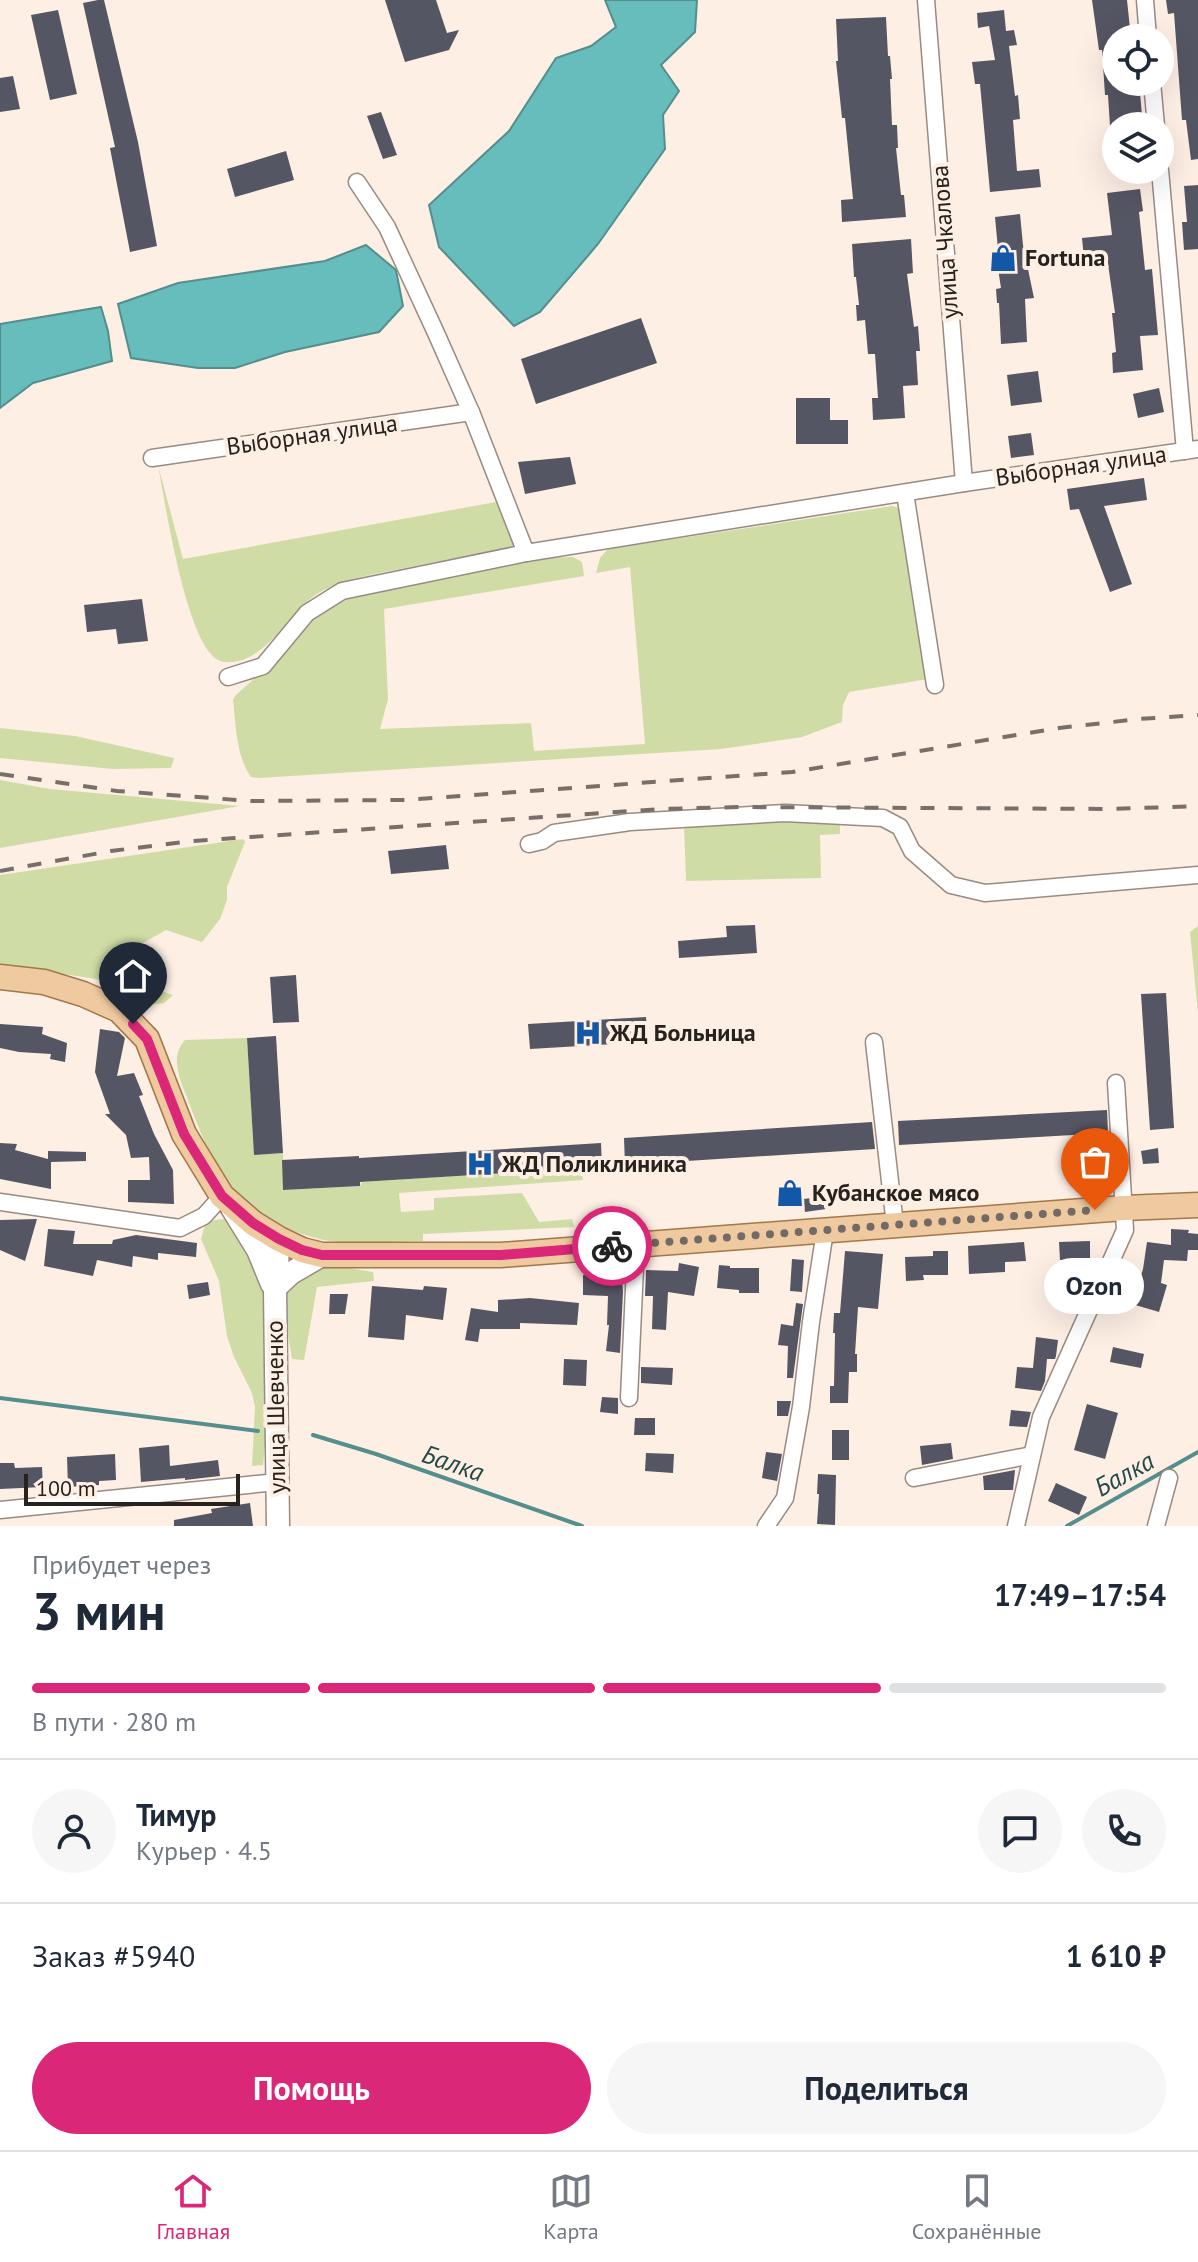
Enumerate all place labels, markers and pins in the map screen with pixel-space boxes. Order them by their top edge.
place label: Fortuna [1025,242,1106,273]
shop icon: Fortuna [988,243,1018,273]
pin [99,942,167,1024]
place label: ЖД Больница [609,1017,756,1048]
hospital icon: ЖД Больница [573,1018,603,1048]
pin [1061,1128,1129,1210]
place label: ЖД Поликлиника [501,1148,687,1179]
hospital icon: ЖД Поликлиника [465,1149,495,1179]
place label: Кубанское мясо [812,1177,980,1208]
shop icon: Кубанское мясо [775,1178,805,1208]
callout: Ozon [1045,1258,1145,1314]

